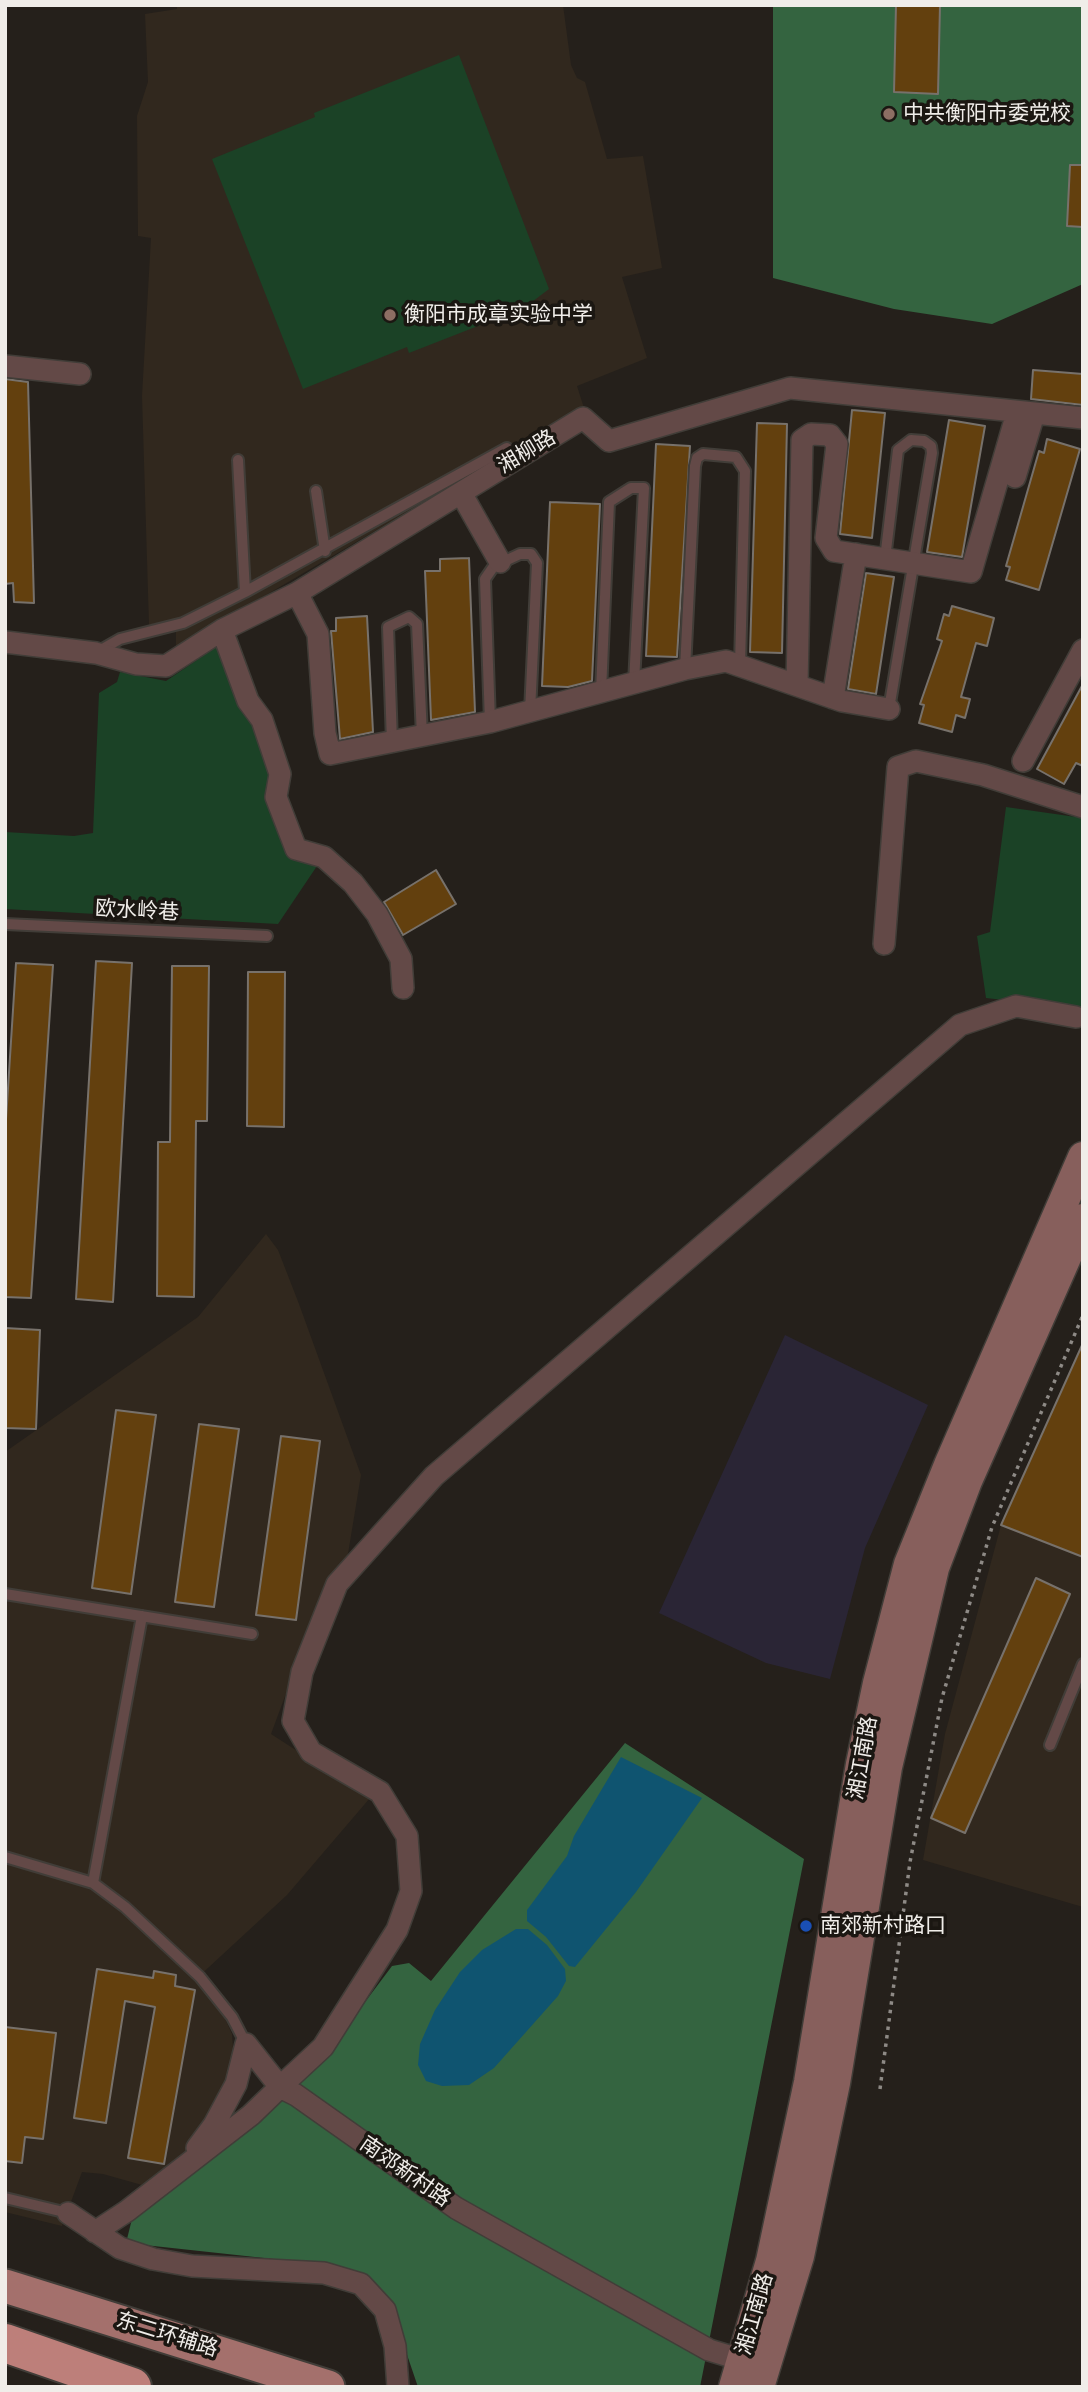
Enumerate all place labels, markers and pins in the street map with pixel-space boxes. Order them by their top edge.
place label: 中共衡阳市委党校 [903,101,1071,127]
marker: 中共衡阳市委党校 [881,106,897,122]
place label: 衡阳市成章实验中学 [404,302,593,328]
marker: 衡阳市成章实验中学 [382,307,398,323]
place label: 南郊新村路口 [820,1913,946,1939]
marker: 南郊新村路口 [798,1918,814,1934]

